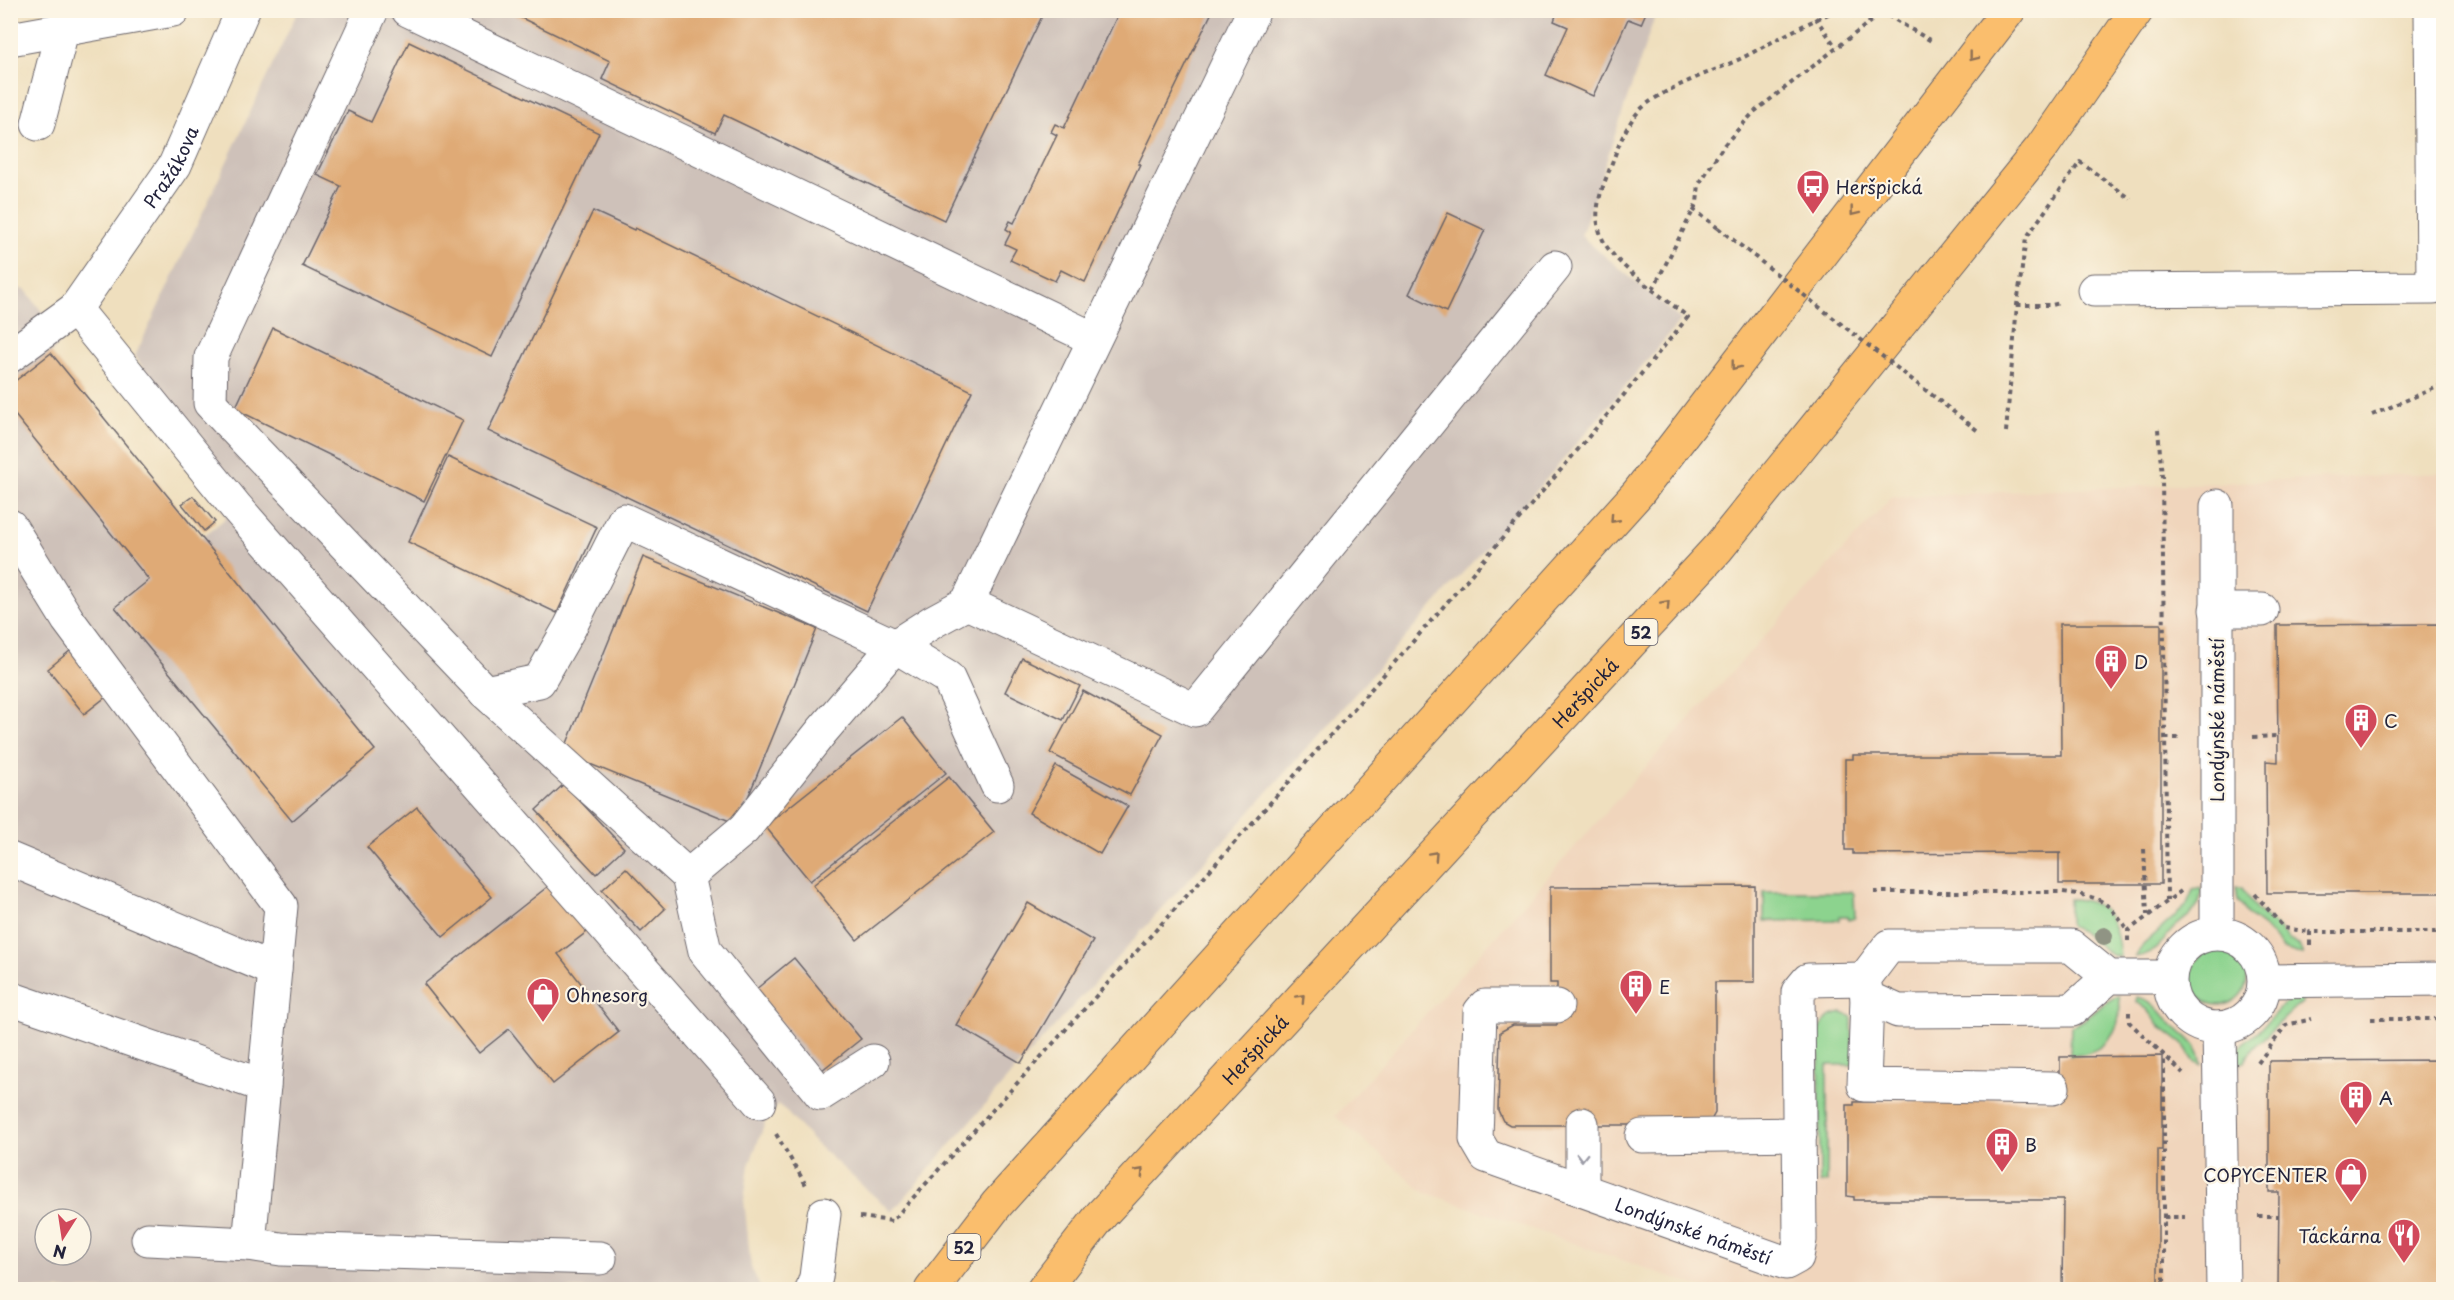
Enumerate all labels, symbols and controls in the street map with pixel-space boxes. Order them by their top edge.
one-way arrow [1969,50,1980,61]
street label: Pražákova [136,121,204,213]
bus stop icon: Heršpická [1795,168,1831,215]
place label: Heršpická [1836,173,1922,200]
one-way arrow [1851,205,1862,216]
one-way arrow [1732,359,1743,370]
one-way arrow [1610,512,1621,523]
one-way arrow [1659,601,1670,611]
road number: 52 [1624,619,1658,645]
street label: Londýnské náměstí [2203,638,2230,802]
building icon: D [2093,643,2129,690]
place label: D [2134,648,2148,675]
street label: Heršpická [1545,651,1624,733]
building icon: C [2343,702,2379,749]
place label: C [2384,707,2398,734]
one-way arrow [1427,852,1438,862]
building icon: E [1618,968,1654,1015]
place label: E [1659,973,1670,1000]
shop icon: Ohnesorg [525,976,561,1023]
place label: Ohnesorg [566,981,648,1008]
one-way arrow [1294,995,1305,1006]
street label: Heršpická [1215,1008,1294,1090]
building icon: A [2338,1079,2374,1126]
place label: A [2379,1084,2393,1111]
building icon: B [1984,1126,2020,1173]
place label: B [2025,1131,2037,1158]
one-way arrow [1576,1153,1588,1162]
shop icon: COPYCENTER [2333,1156,2369,1203]
place label: COPYCENTER [2203,1161,2328,1188]
one-way arrow [1133,1169,1144,1180]
street label: Londýnské náměstí [1612,1190,1776,1270]
north arrow [33,1207,93,1267]
restaurant icon: Táckárna [2386,1217,2422,1264]
place label: Táckárna [2298,1222,2382,1249]
road number: 52 [948,1234,980,1260]
text: N [51,1240,68,1266]

